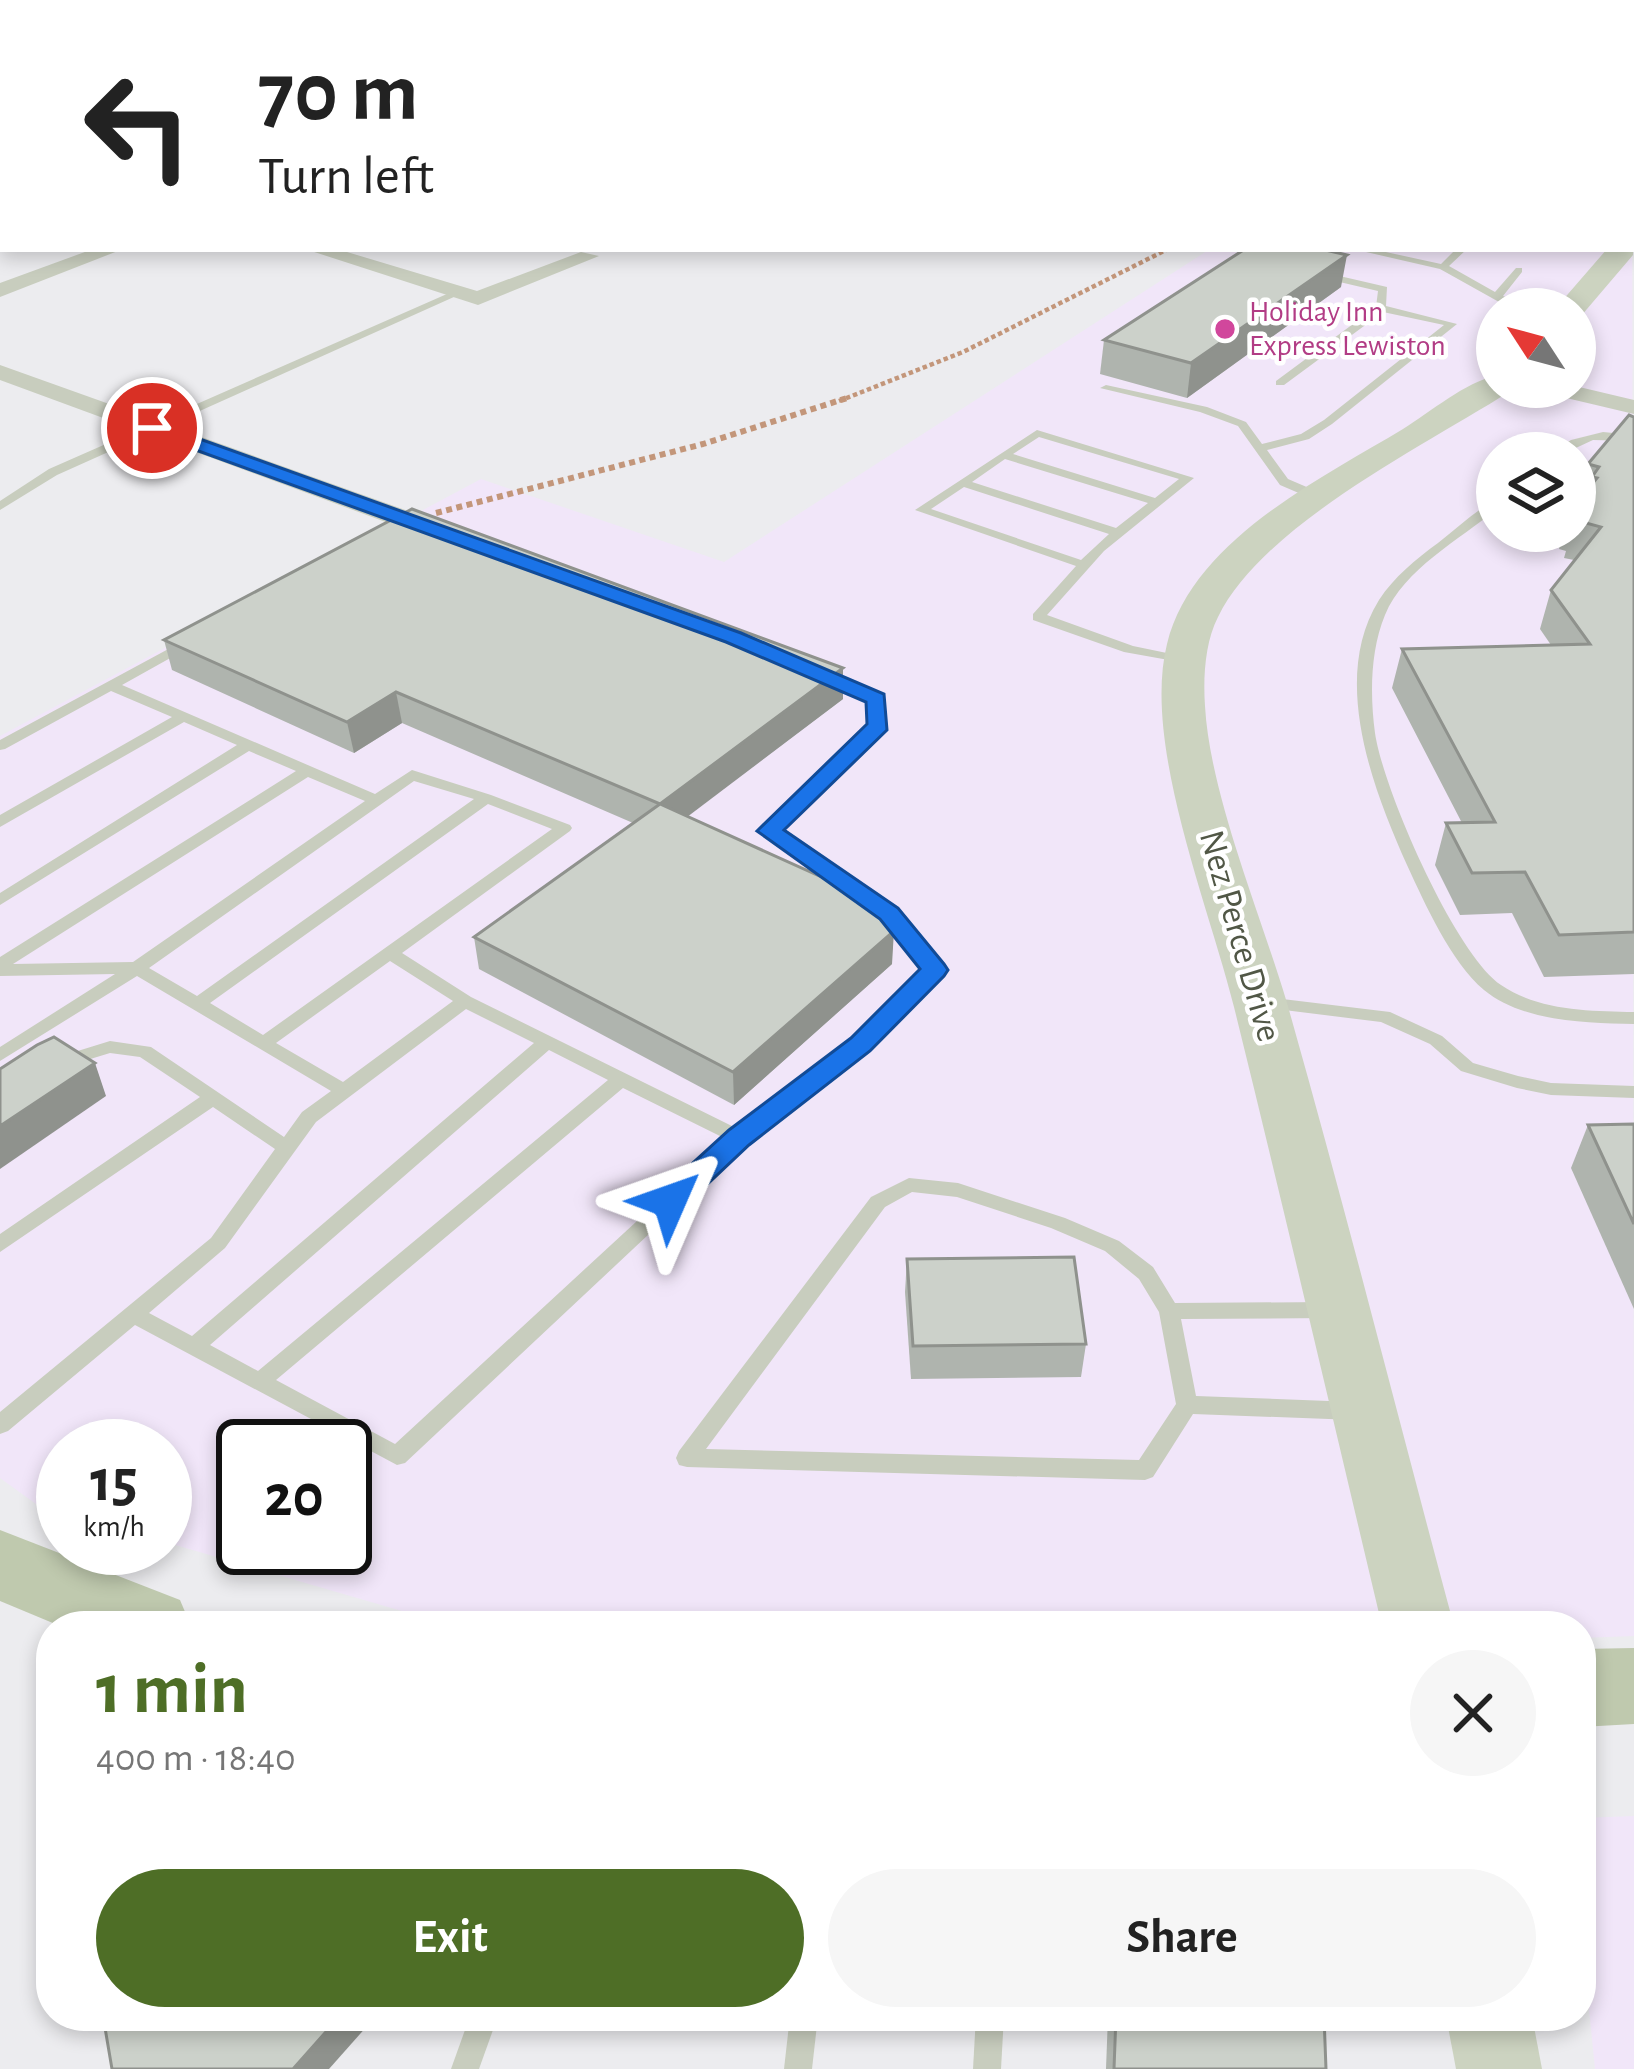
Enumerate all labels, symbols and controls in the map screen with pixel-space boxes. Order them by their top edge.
icon: left [60,48,216,204]
text: 70 m [258,52,419,136]
text: Turn left [258,150,434,204]
north arrow [1476,288,1596,408]
map controls [1476,288,1596,552]
place label: Holiday Inn Express Lewiston [1249,297,1446,361]
marker: Holiday Inn Express Lewiston [1212,316,1238,342]
pin [101,377,203,479]
icon: arrive [119,395,185,461]
button: layers [1476,432,1596,552]
street label: Nez Perce Drive [1193,826,1287,1046]
position arrow [607,1138,733,1264]
speed limit sign: 20 [216,1419,372,1575]
text: 15 [90,1452,138,1512]
text: km/h [83,1512,145,1542]
button: close [1410,1650,1536,1776]
text: 1 min [96,1654,248,1726]
text: 400 m · 18:40 [96,1739,296,1778]
button: Exit [96,1869,804,2007]
button: Share [828,1869,1536,2007]

